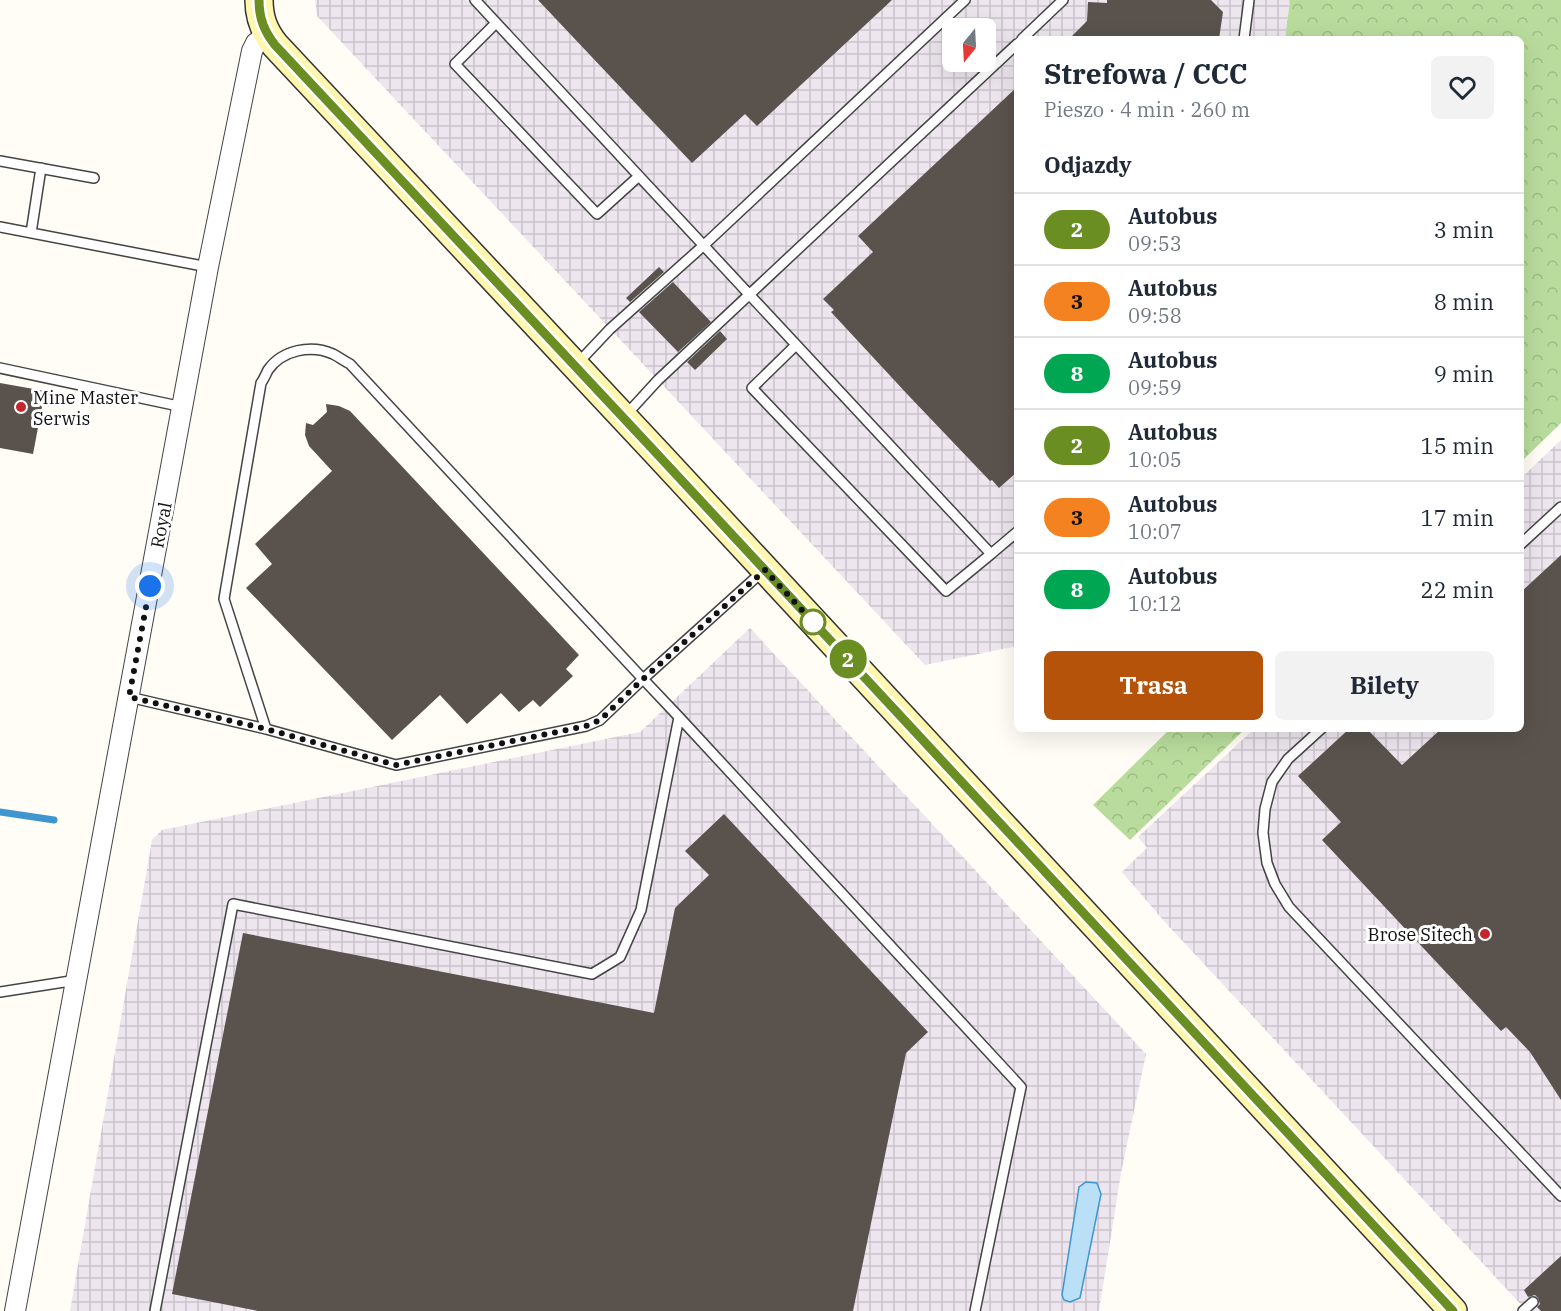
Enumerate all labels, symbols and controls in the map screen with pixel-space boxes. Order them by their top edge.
north arrow [942,18,996,72]
map controls [942,18,996,72]
text: Strefowa / CCC [1044,55,1247,92]
button: heart [1431,56,1494,119]
text: Pieszo · 4 min · 260 m [1044,96,1250,123]
text: Odjazdy [1044,150,1132,179]
text: Autobus [1128,201,1217,230]
text: 2 [1071,215,1083,243]
text: 3 min [1434,215,1494,244]
text: 09:53 [1128,230,1182,257]
text: Autobus [1128,273,1217,302]
text: 3 [1071,287,1083,315]
text: 8 min [1434,287,1494,316]
text: 09:58 [1128,302,1182,329]
text: Autobus [1128,345,1217,374]
text: 8 [1071,359,1083,387]
text: 9 min [1434,359,1494,388]
text: 09:59 [1128,374,1182,401]
place label: Mine Master Serwis [33,386,138,430]
marker: Mine Master Serwis [14,400,28,414]
text: Autobus [1128,417,1217,446]
text: 2 [1071,431,1083,459]
text: 15 min [1421,431,1494,460]
text: 10:05 [1128,446,1182,473]
text: Autobus [1128,489,1217,518]
street label: Royal [145,500,177,550]
text: 3 [1071,503,1083,531]
text: 17 min [1421,503,1494,532]
text: 10:07 [1128,518,1182,545]
text: Autobus [1128,561,1217,590]
your location [135,571,165,601]
text: 8 [1071,575,1083,603]
text: 22 min [1421,575,1494,604]
text: 10:12 [1128,590,1182,617]
unlabelled marker [800,609,826,635]
line badge: 2 [828,640,868,678]
text: 2 [842,645,854,673]
button: Trasa [1044,651,1263,720]
button: Bilety [1275,651,1494,720]
place label: Brose Sitech [1367,923,1473,946]
marker: Brose Sitech [1478,927,1492,941]

